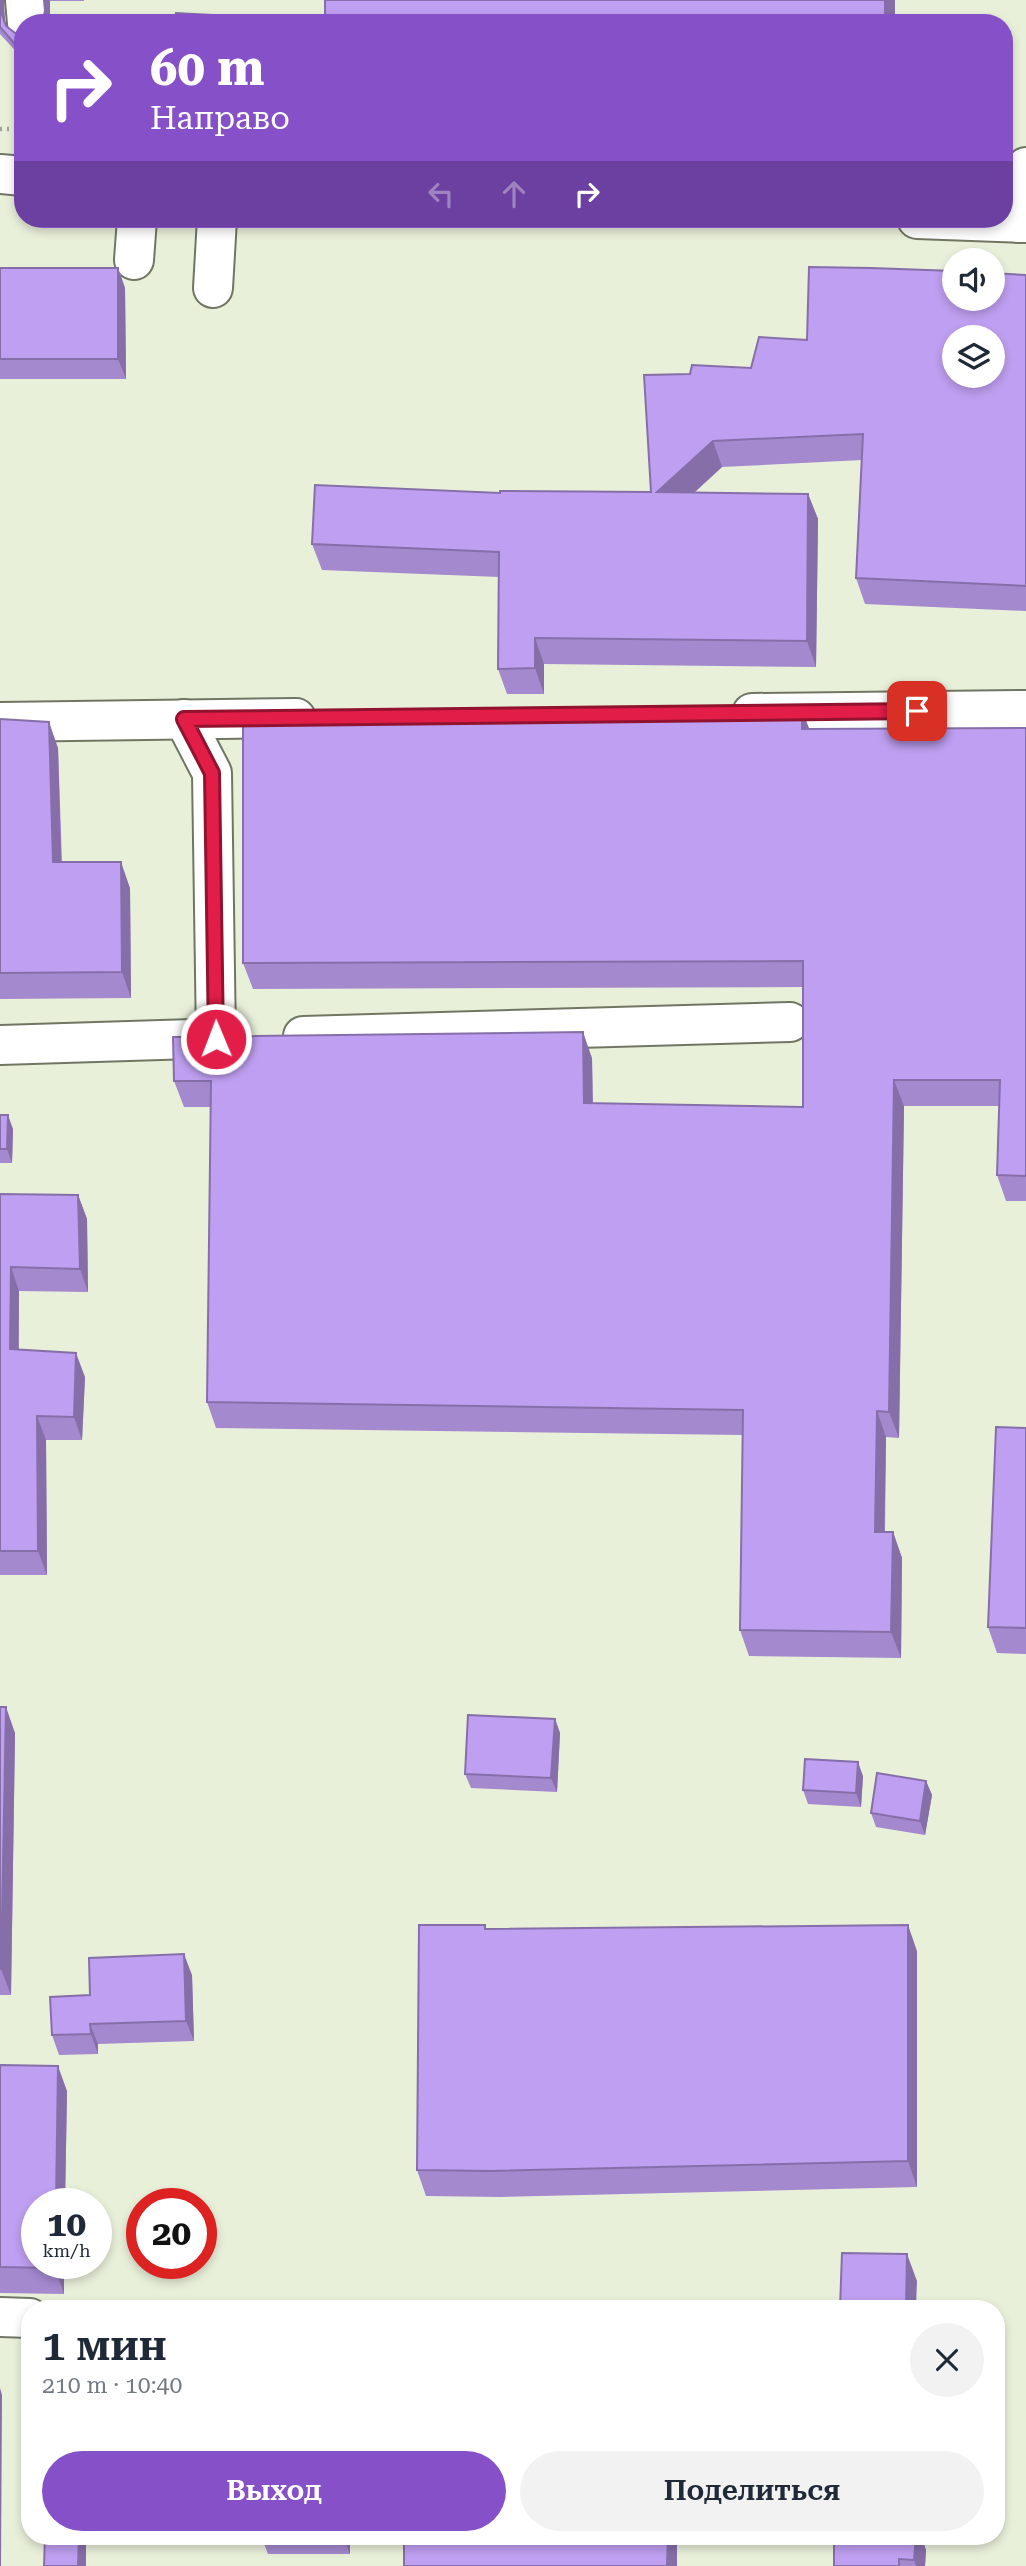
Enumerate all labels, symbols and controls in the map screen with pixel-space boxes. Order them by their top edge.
text: 60 m [150,40,265,97]
icon: right [35,42,126,133]
text: Направо [150,99,290,137]
icon: left [422,175,460,213]
icon: ahead [495,175,533,213]
icon: right [568,175,606,213]
map controls [942,248,1005,388]
button: sound [942,248,1005,311]
button: layers [942,325,1005,388]
pin [887,681,947,741]
icon: arrive [898,692,936,730]
position arrow [179,1002,253,1076]
speed limit sign: 20 [126,2188,217,2279]
text: 10 [47,2204,86,2245]
text: km/h [42,2240,91,2261]
text: 1 мин [42,2321,167,2370]
button: close [910,2323,984,2397]
text: 210 m · 10:40 [42,2372,182,2399]
button: Выход [42,2451,506,2531]
button: Поделиться [520,2451,984,2531]

